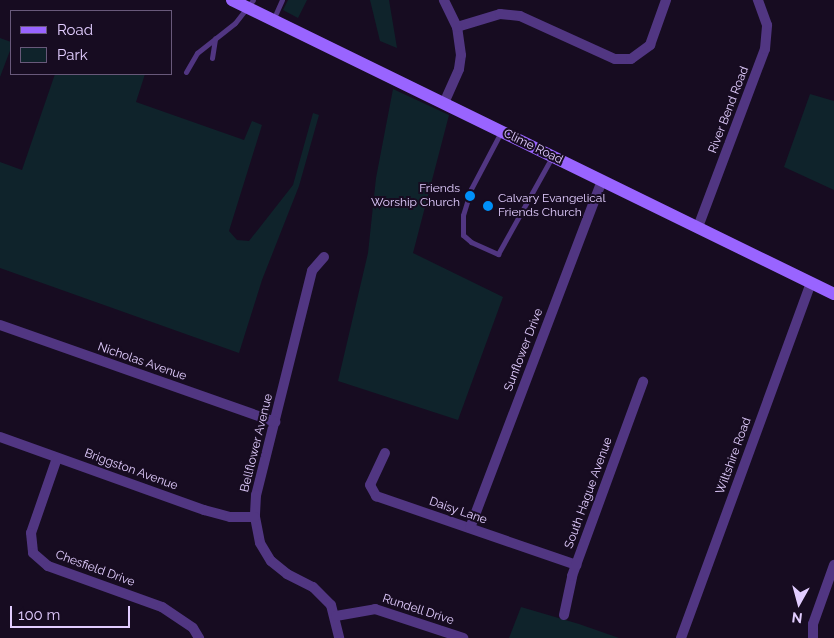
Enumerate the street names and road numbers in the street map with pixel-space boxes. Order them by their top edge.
street label: River Bend Road [706,64,752,156]
street label: Clime Road [501,126,565,168]
street label: Sunflower Drive [502,306,546,394]
street label: Nicholas Avenue [96,340,188,384]
street label: Bellflower Avenue [238,392,276,494]
street label: Wiltshire Road [713,416,755,496]
street label: South Hague Avenue [562,435,616,551]
street label: Briggston Avenue [82,446,180,494]
street label: Daisy Lane [427,494,489,528]
street label: Chesfield Drive [53,548,137,590]
street label: Rundell Drive [380,592,456,628]

